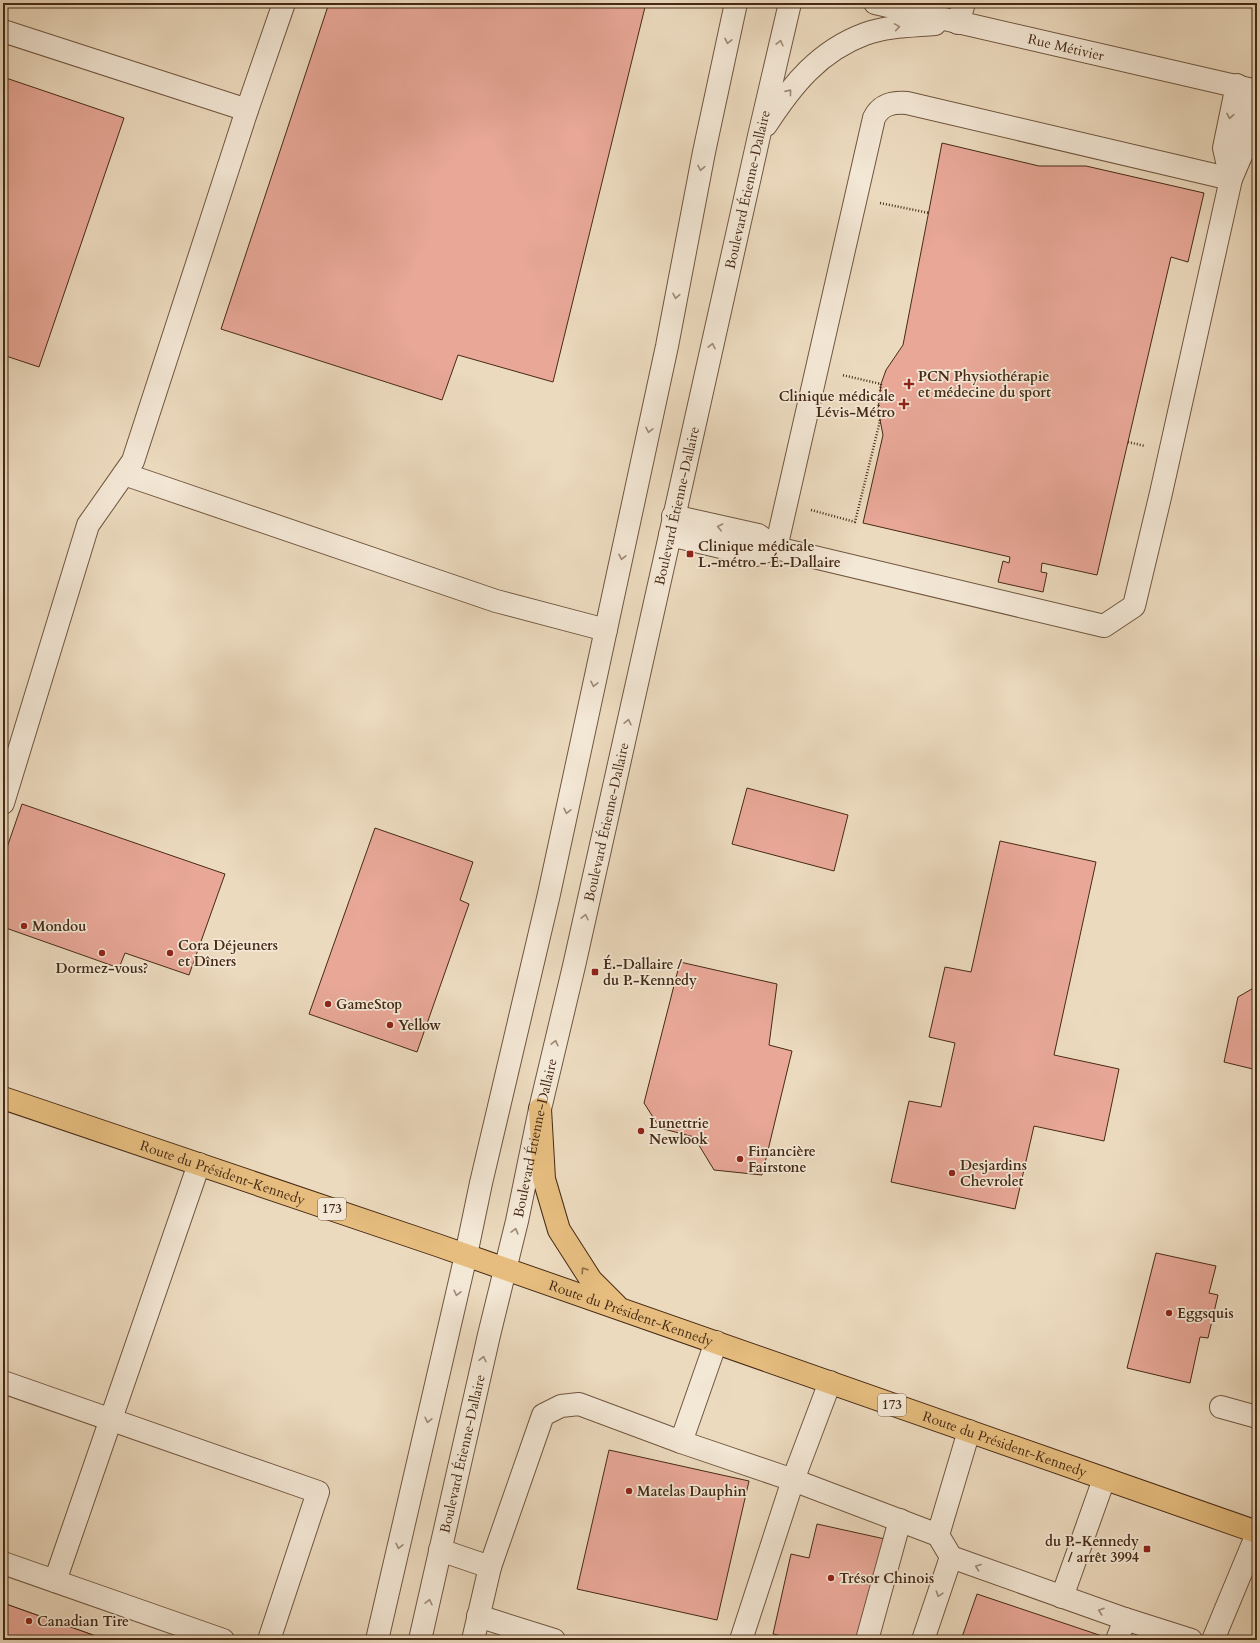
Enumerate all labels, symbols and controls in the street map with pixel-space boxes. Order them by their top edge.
one-way arrow [894,23,900,32]
street label: Rue Métivier [1026,29,1107,65]
one-way arrow [724,38,732,44]
one-way arrow [776,40,784,46]
one-way arrow [784,89,791,97]
street label: Boulevard Étienne-Dallaire [720,108,774,271]
one-way arrow [1227,113,1235,119]
one-way arrow [697,165,705,171]
one-way arrow [673,293,681,299]
one-way arrow [708,343,716,349]
place label: PCN Physiothérapie et médecine du sport [918,367,1051,402]
marker: PCN Physiothérapie et médecine du sport [903,378,915,390]
place label: Clinique médicale Lévis-Métro [779,387,895,422]
marker: Clinique médicale Lévis-Métro [898,398,910,410]
street label: Boulevard Étienne-Dallaire [650,425,704,587]
one-way arrow [645,427,653,433]
one-way arrow [717,523,723,531]
place label: Clinique médicale L.-métro - É.-Dallaire [698,537,841,572]
marker: Clinique médicale L.-métro - É.-Dallaire [685,549,695,559]
one-way arrow [618,554,626,560]
one-way arrow [591,681,599,687]
one-way arrow [624,718,632,725]
street label: Boulevard Étienne-Dallaire [579,741,633,903]
one-way arrow [563,808,571,814]
one-way arrow [580,914,588,920]
place label: Mondou [32,917,86,936]
marker: Mondou [19,921,29,931]
place label: Cora Déjeuners et Dîners [178,936,278,971]
marker: Dormez-vous? [97,948,107,958]
marker: Cora Déjeuners et Dîners [165,948,175,958]
place label: É.-Dallaire / du P.-Kennedy [603,954,697,990]
place label: Dormez-vous? [56,959,148,978]
marker: É.-Dallaire / du P.-Kennedy [590,967,600,977]
place label: GameStop [336,995,402,1014]
marker: GameStop [323,999,333,1009]
place label: Yellow [398,1016,441,1035]
marker: Yellow [385,1020,395,1030]
one-way arrow [551,1040,559,1047]
street label: Boulevard Étienne-Dallaire [508,1057,561,1219]
place label: Lunettrie Newlook [649,1114,709,1149]
marker: Lunettrie Newlook [636,1126,646,1136]
street label: Route du Président-Kennedy [138,1136,308,1209]
place label: Financière Fairstone [748,1142,816,1177]
marker: Financière Fairstone [735,1154,745,1164]
place label: Desjardins Chevrolet [960,1156,1027,1191]
marker: Desjardins Chevrolet [947,1168,957,1178]
road number: 173 [318,1198,346,1220]
one-way arrow [510,1228,518,1234]
one-way arrow [582,1267,589,1274]
street label: Route du Président-Kennedy [546,1275,717,1351]
one-way arrow [454,1290,462,1296]
place label: Eggsquis [1177,1304,1234,1323]
marker: Eggsquis [1164,1308,1174,1318]
one-way arrow [479,1356,487,1362]
street label: Boulevard Étienne-Dallaire [435,1373,489,1535]
road number: 173 [878,1394,906,1416]
street label: Route du Président-Kennedy [920,1406,1090,1482]
one-way arrow [425,1416,433,1423]
place label: Matelas Dauphin [637,1482,747,1501]
marker: Matelas Dauphin [624,1486,634,1496]
place label: du P.-Kennedy / arrêt 3994 [1045,1532,1139,1567]
one-way arrow [395,1543,404,1550]
marker: du P.-Kennedy / arrêt 3994 [1142,1544,1152,1554]
one-way arrow [975,1563,982,1572]
place label: Trésor Chinois [839,1569,934,1588]
marker: Trésor Chinois [826,1573,836,1583]
one-way arrow [935,1590,943,1597]
one-way arrow [424,1599,432,1605]
one-way arrow [1097,1607,1104,1616]
place label: Canadian Tire [37,1612,129,1631]
marker: Canadian Tire [24,1616,34,1626]

